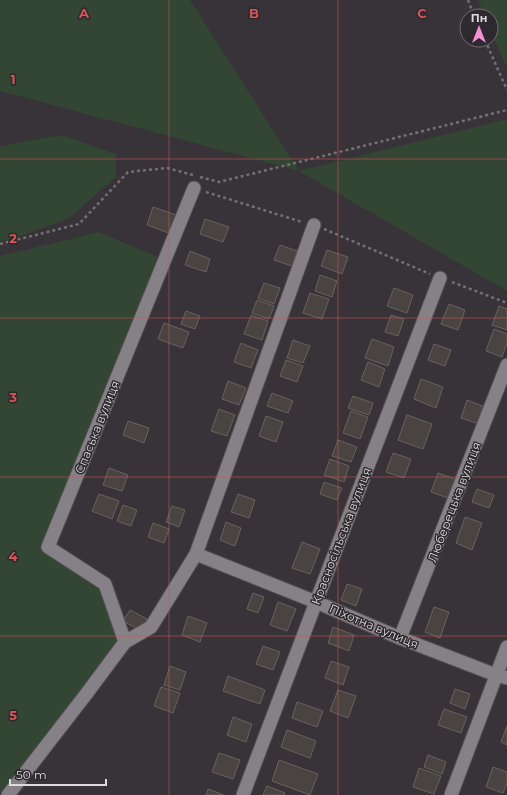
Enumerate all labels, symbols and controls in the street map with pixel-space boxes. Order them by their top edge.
text: A [78,5,90,21]
text: B [249,5,259,21]
text: C [417,5,427,21]
north arrow [459,8,499,48]
text: Пн [471,11,487,25]
text: 1 [10,71,16,87]
text: 2 [9,230,17,246]
street label: Спаська вулиця [71,378,123,476]
text: 3 [8,389,17,405]
street label: Люберецька вулиця [424,440,484,564]
street label: Красносільська вулиця [308,465,374,607]
text: 4 [9,548,18,564]
street label: Піхотна вулиця [327,600,421,652]
text: 5 [9,707,17,723]
scale bar [10,761,106,787]
text: 50 m [16,767,47,782]

